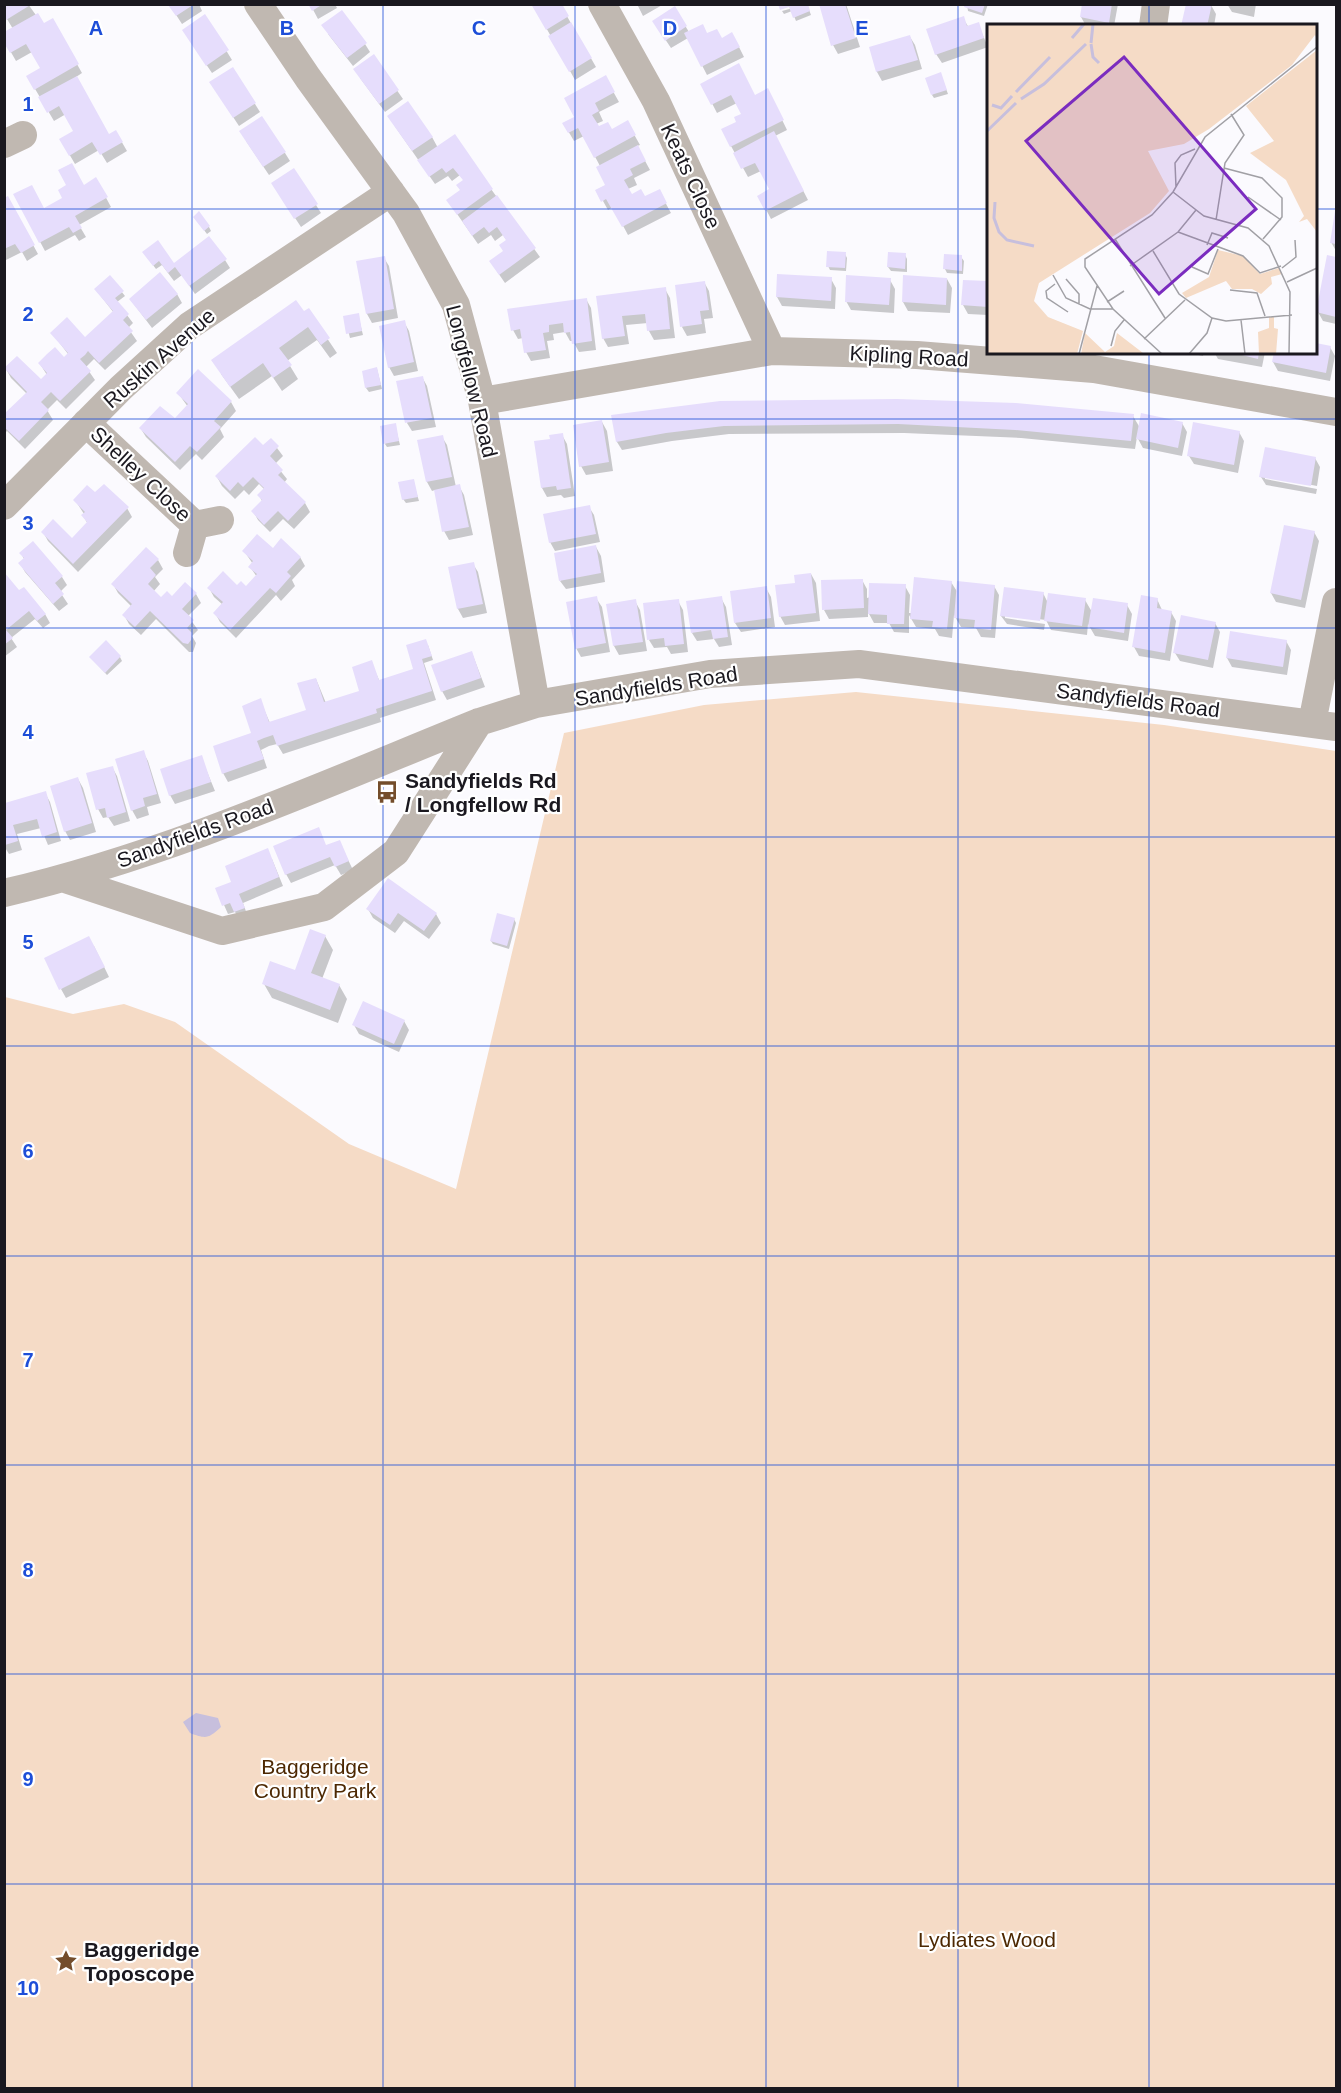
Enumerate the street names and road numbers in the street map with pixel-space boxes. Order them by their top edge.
street label: Keats Close [657,120,725,232]
street label: Longfellow Road [442,302,502,460]
street label: Ruskin Avenue [99,303,219,413]
street label: Kipling Road [849,341,969,371]
street label: Shelley Close [86,422,196,526]
street label: Sandyfields Road [573,662,739,710]
street label: Sandyfields Road [1055,679,1221,721]
street label: Sandyfields Road [114,794,276,872]

